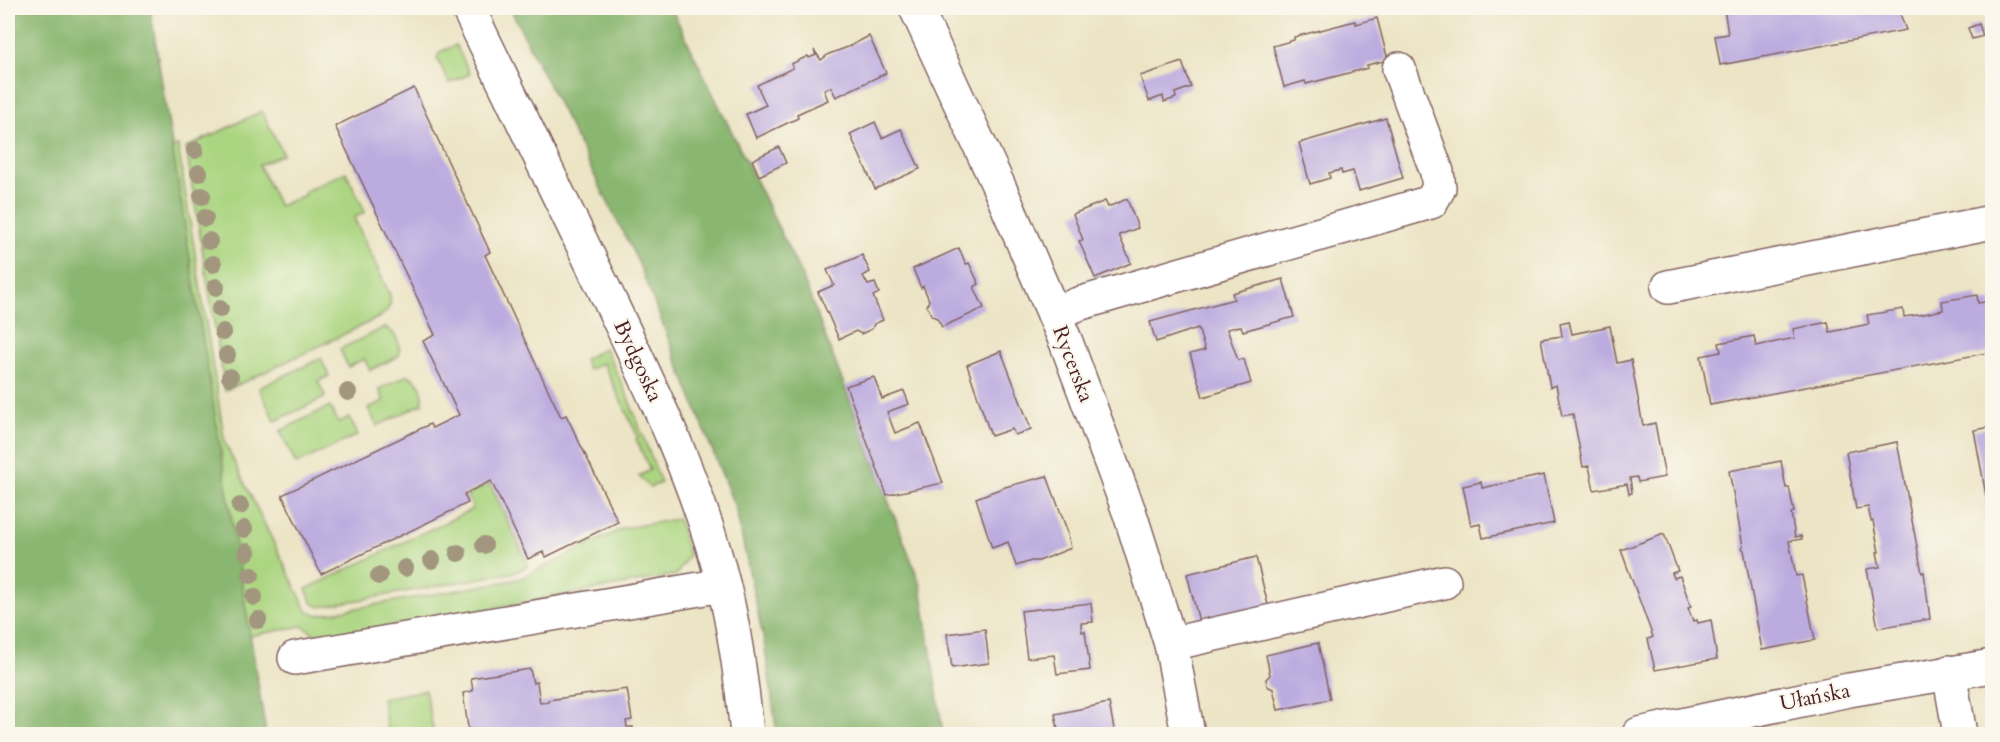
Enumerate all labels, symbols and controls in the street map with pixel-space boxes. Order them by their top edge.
street label: Bydgoska [606,315,670,407]
street label: Rycerska [1045,322,1101,406]
street label: Ułańska [1777,676,1853,718]

